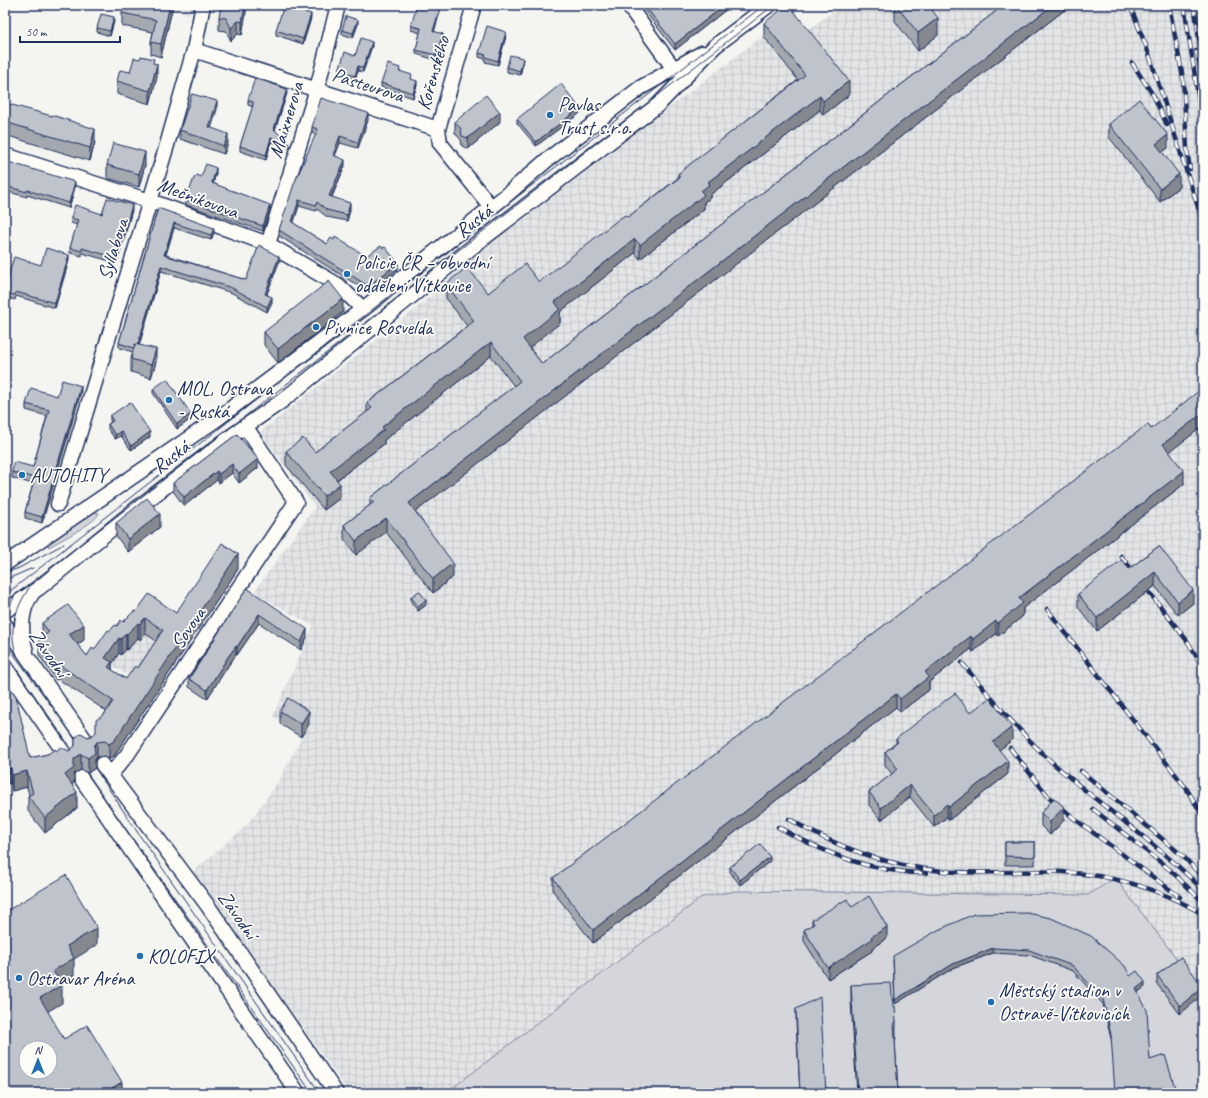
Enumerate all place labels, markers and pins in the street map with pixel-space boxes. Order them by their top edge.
place label: Pavlas Trust s.r.o. [558,92,631,140]
marker: Pavlas Trust s.r.o. [545,110,555,120]
place label: Policie ČR – obvodní oddělení Vítkovice [355,250,493,298]
marker: Policie ČR – obvodní oddělení Vítkovice [342,269,352,279]
place label: Pivnice Rosvelda [324,315,434,340]
marker: Pivnice Rosvelda [311,322,321,332]
place label: MOL, Ostrava - Ruská [177,376,274,424]
marker: MOL, Ostrava - Ruská [164,395,174,405]
place label: AUTOHITY [30,463,111,488]
marker: AUTOHITY [17,470,27,480]
place label: KOLOFIX [148,944,217,969]
marker: KOLOFIX [135,951,145,961]
place label: Ostravar Aréna [27,966,136,991]
marker: Ostravar Aréna [14,973,24,983]
place label: Městský stadion v Ostravě-Vítkovicích [999,978,1131,1026]
marker: Městský stadion v Ostravě-Vítkovicích [986,997,996,1007]

